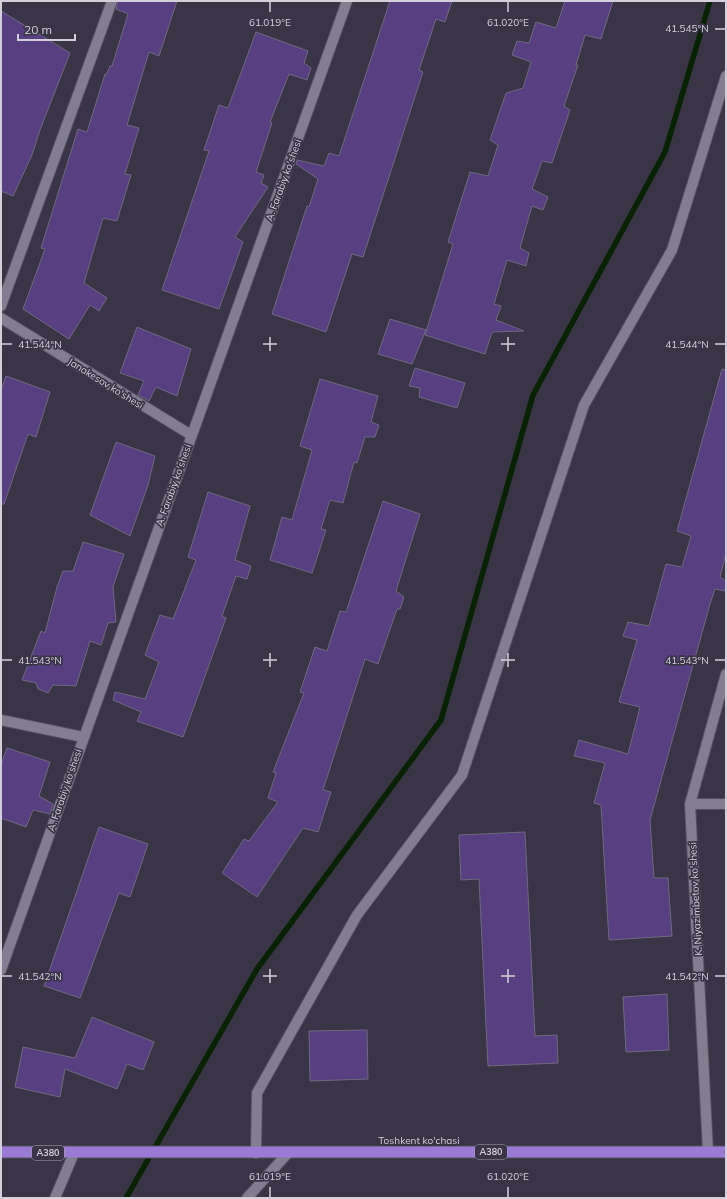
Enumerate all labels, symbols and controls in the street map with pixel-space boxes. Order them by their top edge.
scale bar [18,16,75,42]
text: 61.019°E [249,16,291,29]
text: 61.020°E [487,16,529,29]
text: 20 m [24,22,52,37]
text: 41.545°N [665,22,709,35]
street label: A. Farabiy ko'shesi [263,137,304,223]
text: 41.544°N [18,338,62,351]
text: 41.544°N [665,338,709,351]
street label: Janakesov ko'shesi [66,355,146,412]
street label: A. Farabiy ko'shesi [153,442,194,528]
text: 41.543°N [18,654,62,667]
text: 41.543°N [665,654,709,667]
street label: A. Farabiy ko'shesi [44,747,85,833]
street label: K. Niyazimbetov ko'shesi [686,842,705,956]
text: 41.542°N [18,970,62,983]
text: 41.542°N [665,970,709,983]
street label: Toshkent ko'chasi [378,1134,460,1147]
road number: A380 [475,1145,507,1159]
road number: A380 [32,1146,64,1160]
text: 61.019°E [249,1170,291,1183]
text: 61.020°E [487,1170,529,1183]

